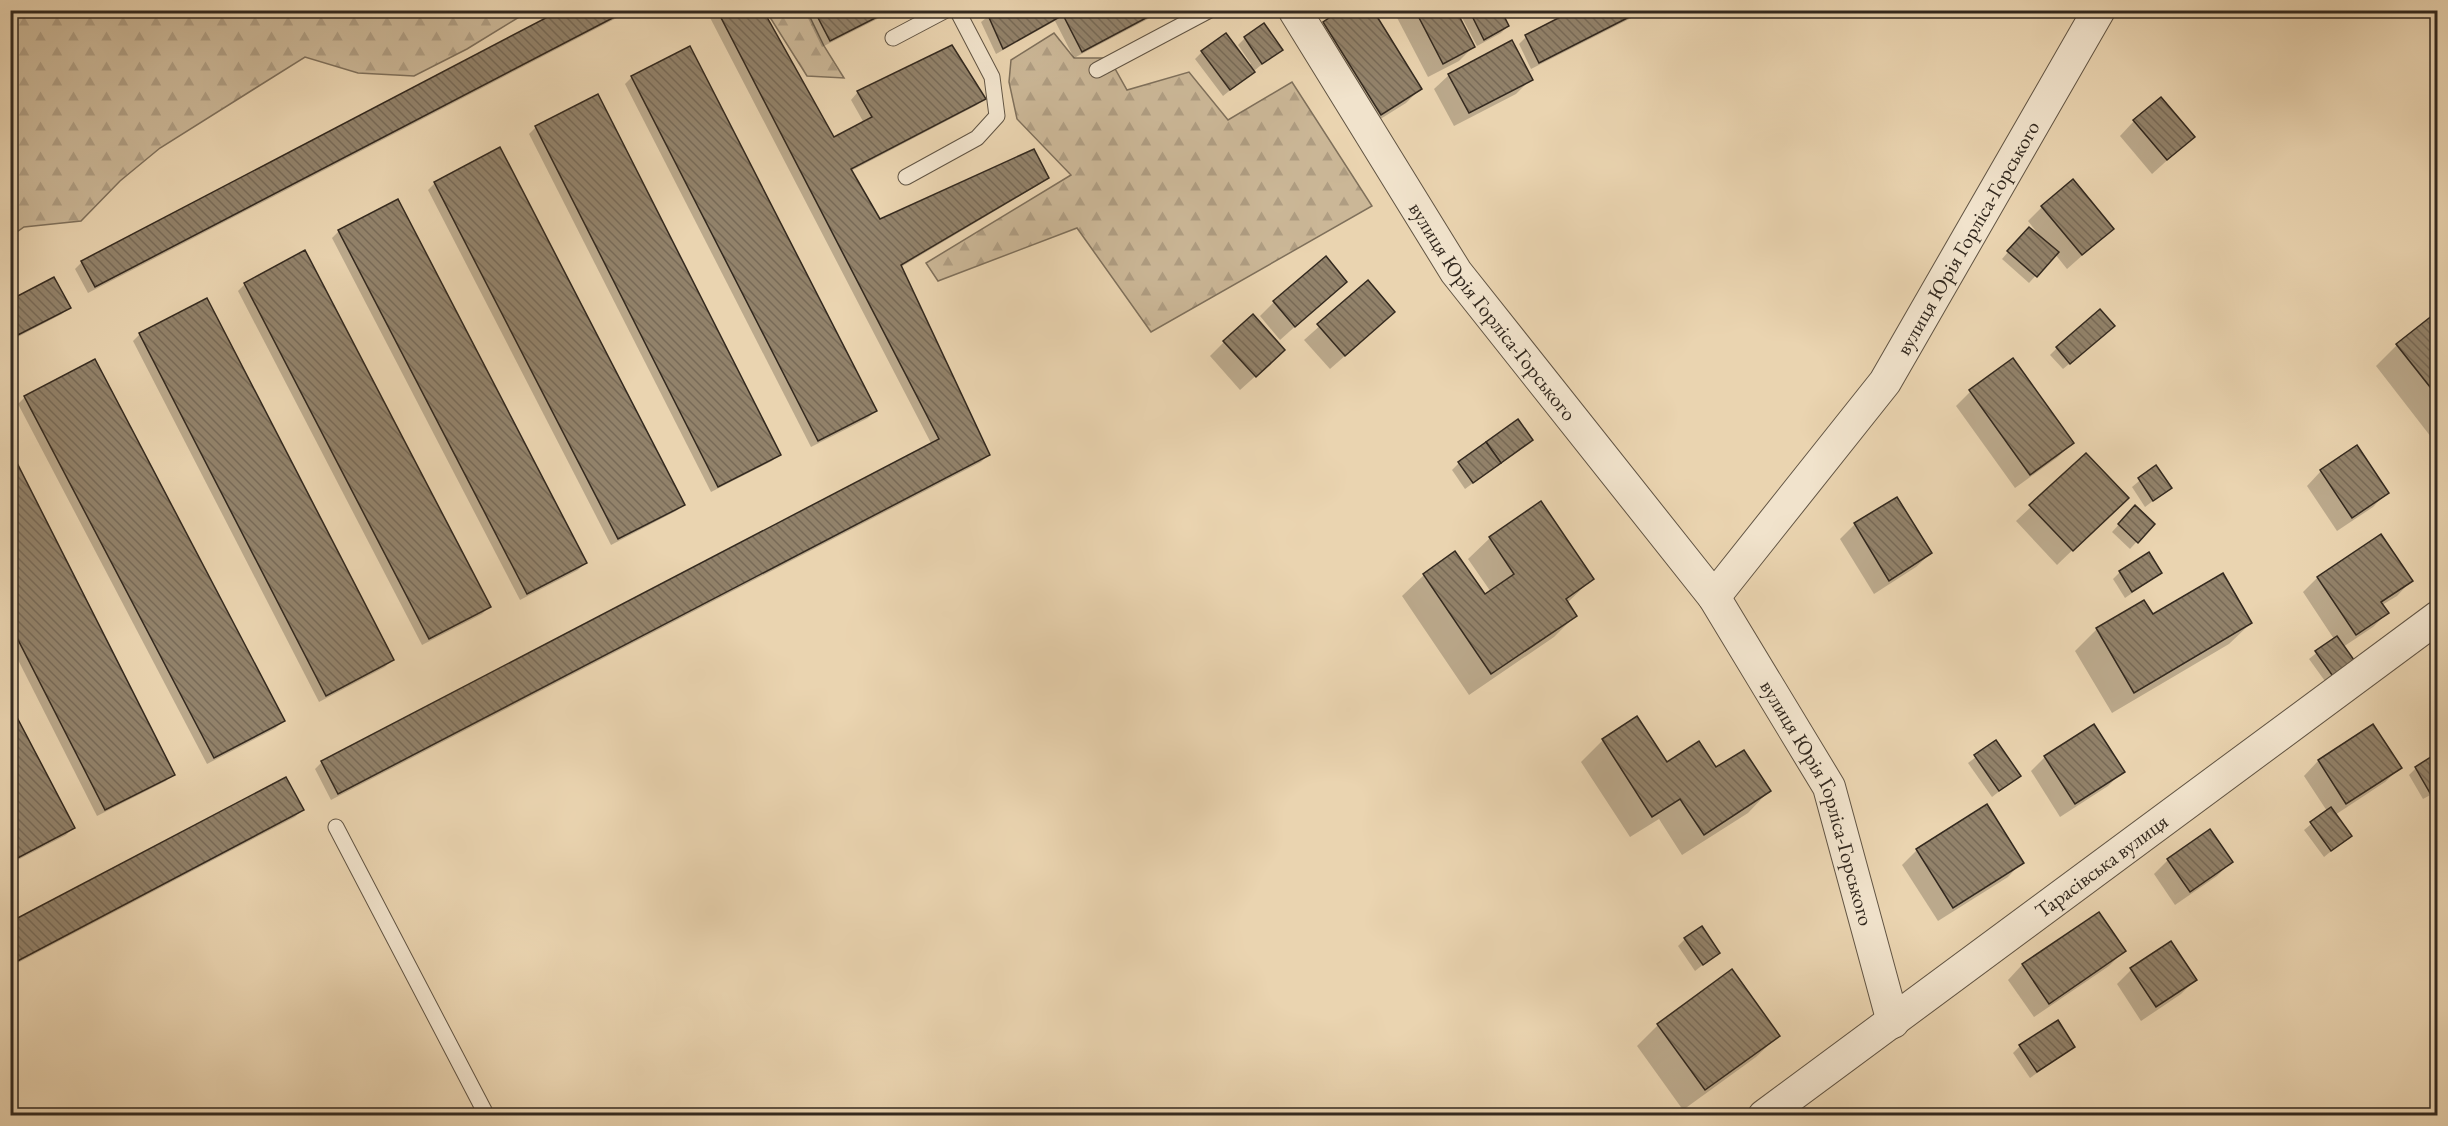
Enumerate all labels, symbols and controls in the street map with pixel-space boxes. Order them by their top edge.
street label: вулиця Юрія Горліса-Горського [1889,116,2046,360]
street label: вулиця Юрія Горліса-Горського [1403,197,1583,426]
street label: вулиця Юрія Горліса-Горського [1754,675,1880,929]
street label: Тарасівська вулиця [2029,807,2173,924]

